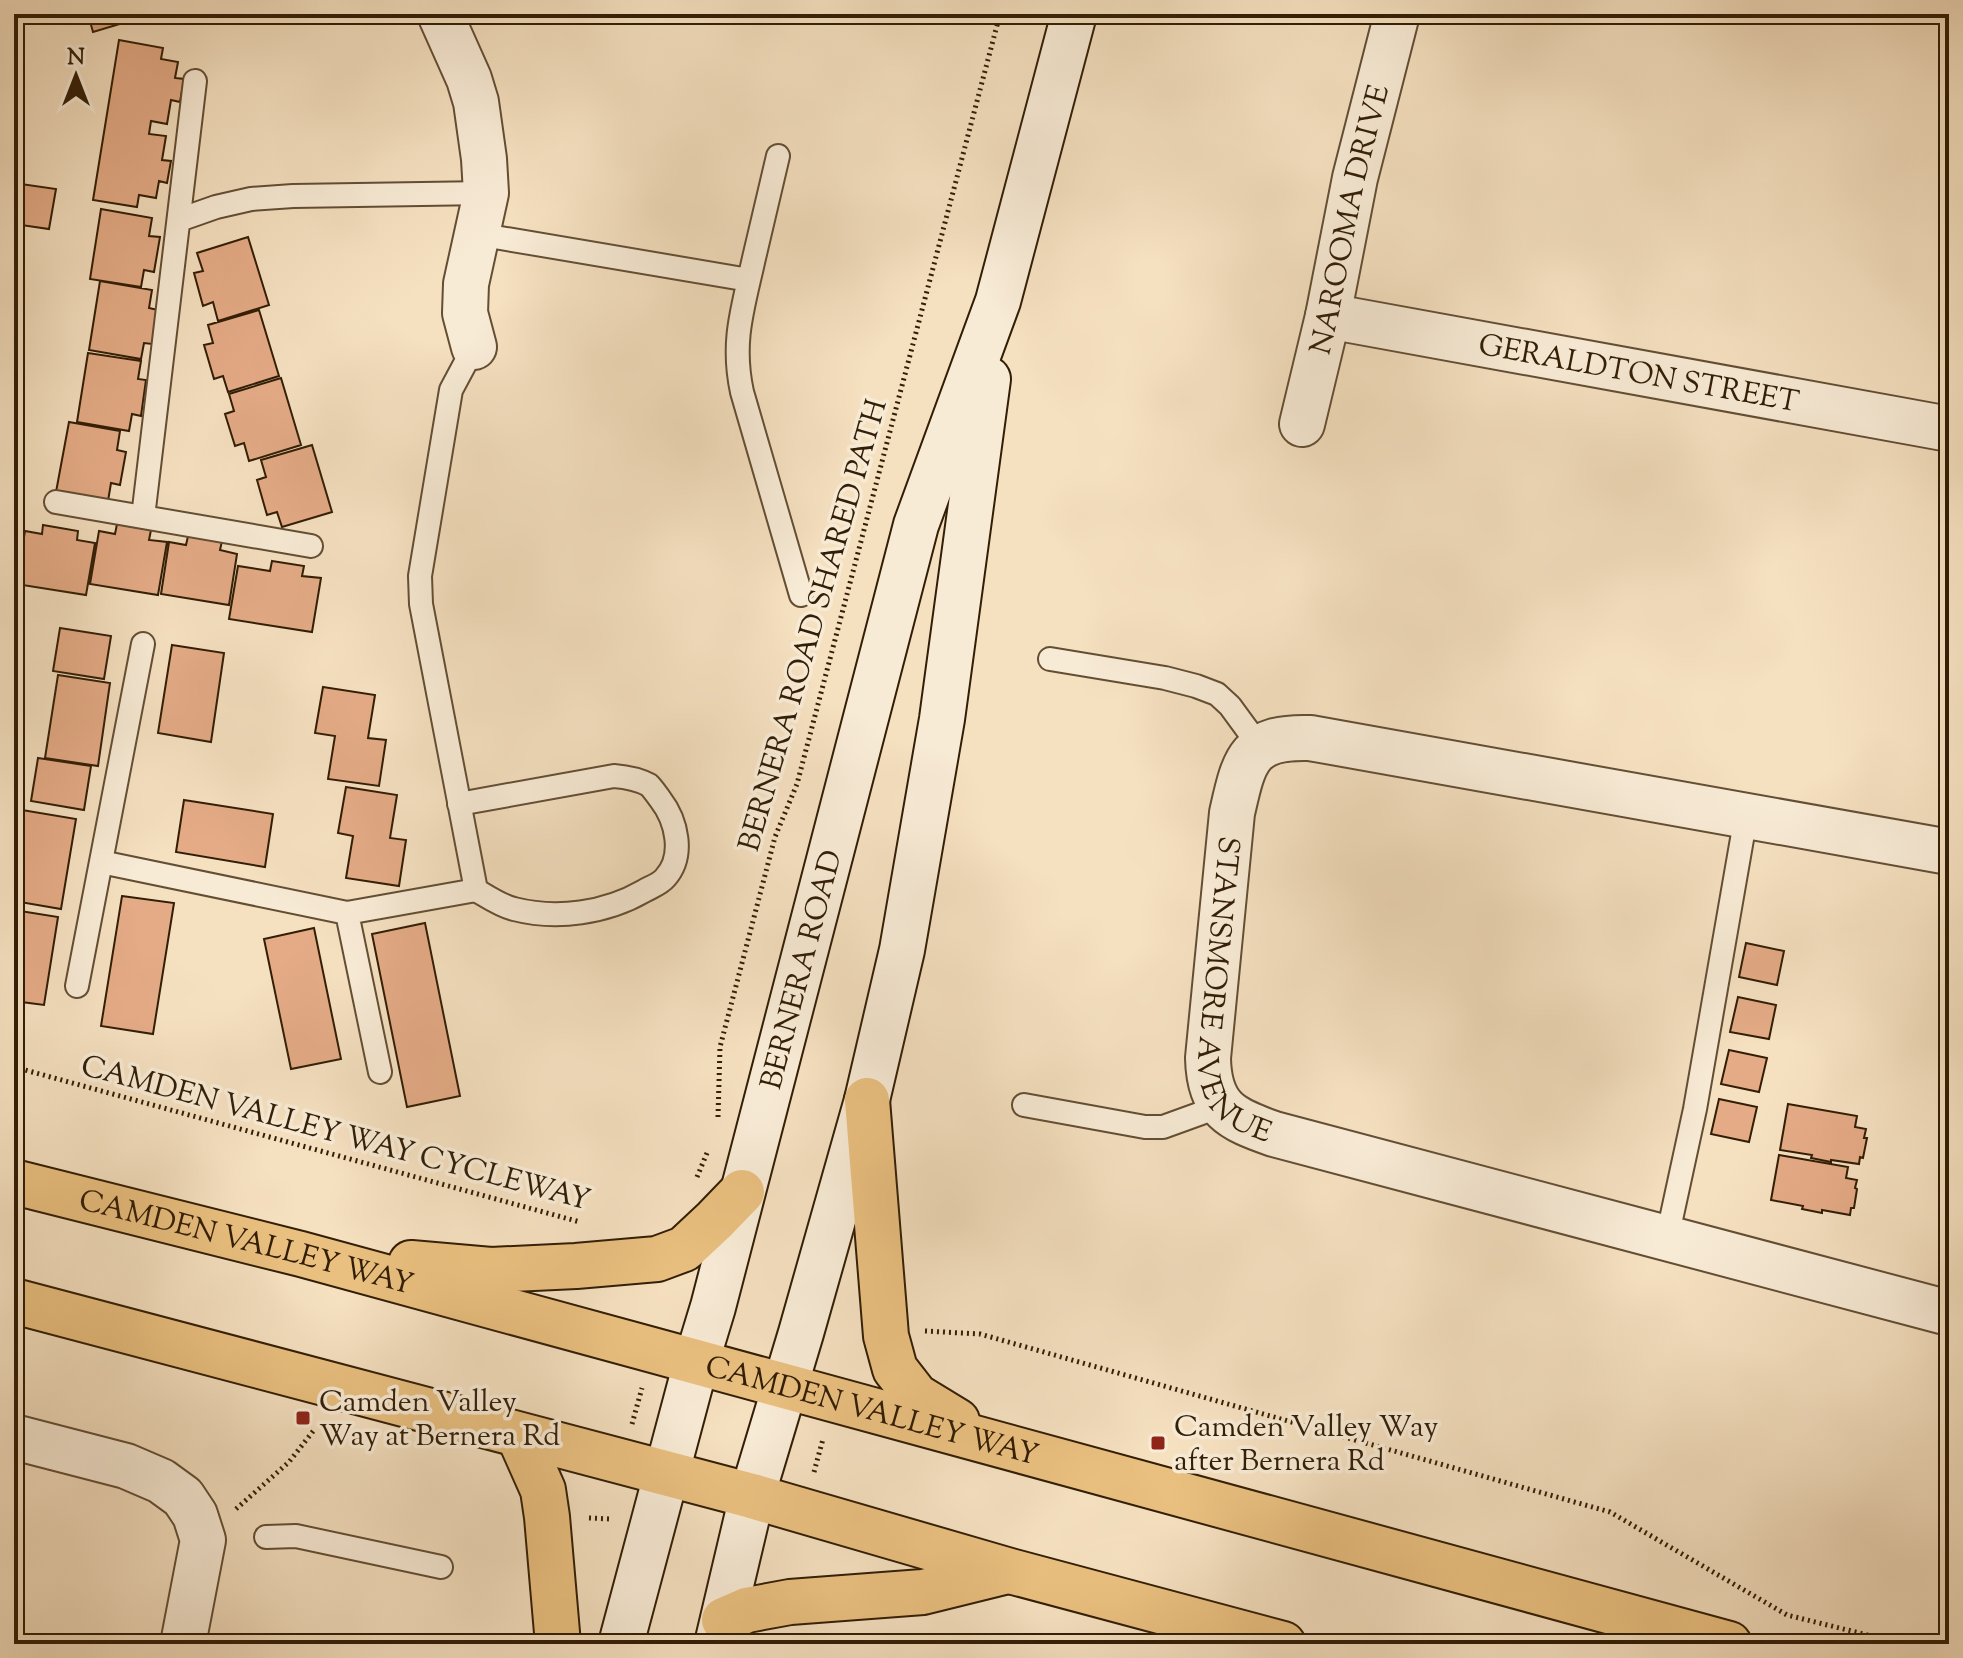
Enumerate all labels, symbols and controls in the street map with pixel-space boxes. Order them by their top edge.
north arrow [36,36,116,116]
text: N [67,43,85,75]
street label: NAROOMA DRIVE [1300,80,1402,359]
street label: GERALDTON STREET [1475,325,1802,425]
street label: BERNERA ROAD SHARED PATH [729,394,900,857]
street label: STANSMORE AVENUE [1184,834,1277,1155]
street label: BERNERA ROAD [751,846,855,1095]
street label: CAMDEN VALLEY WAY CYCLEWAY [76,1046,595,1223]
street label: CAMDEN VALLEY WAY [74,1180,418,1308]
street label: CAMDEN VALLEY WAY [700,1346,1043,1478]
place label: Camden Valley Way at Bernera Rd [319,1382,560,1459]
place label: Camden Valley Way after Bernera Rd [1174,1407,1438,1484]
marker: Camden Valley Way at Bernera Rd [294,1409,312,1427]
marker: Camden Valley Way after Bernera Rd [1149,1434,1167,1452]

